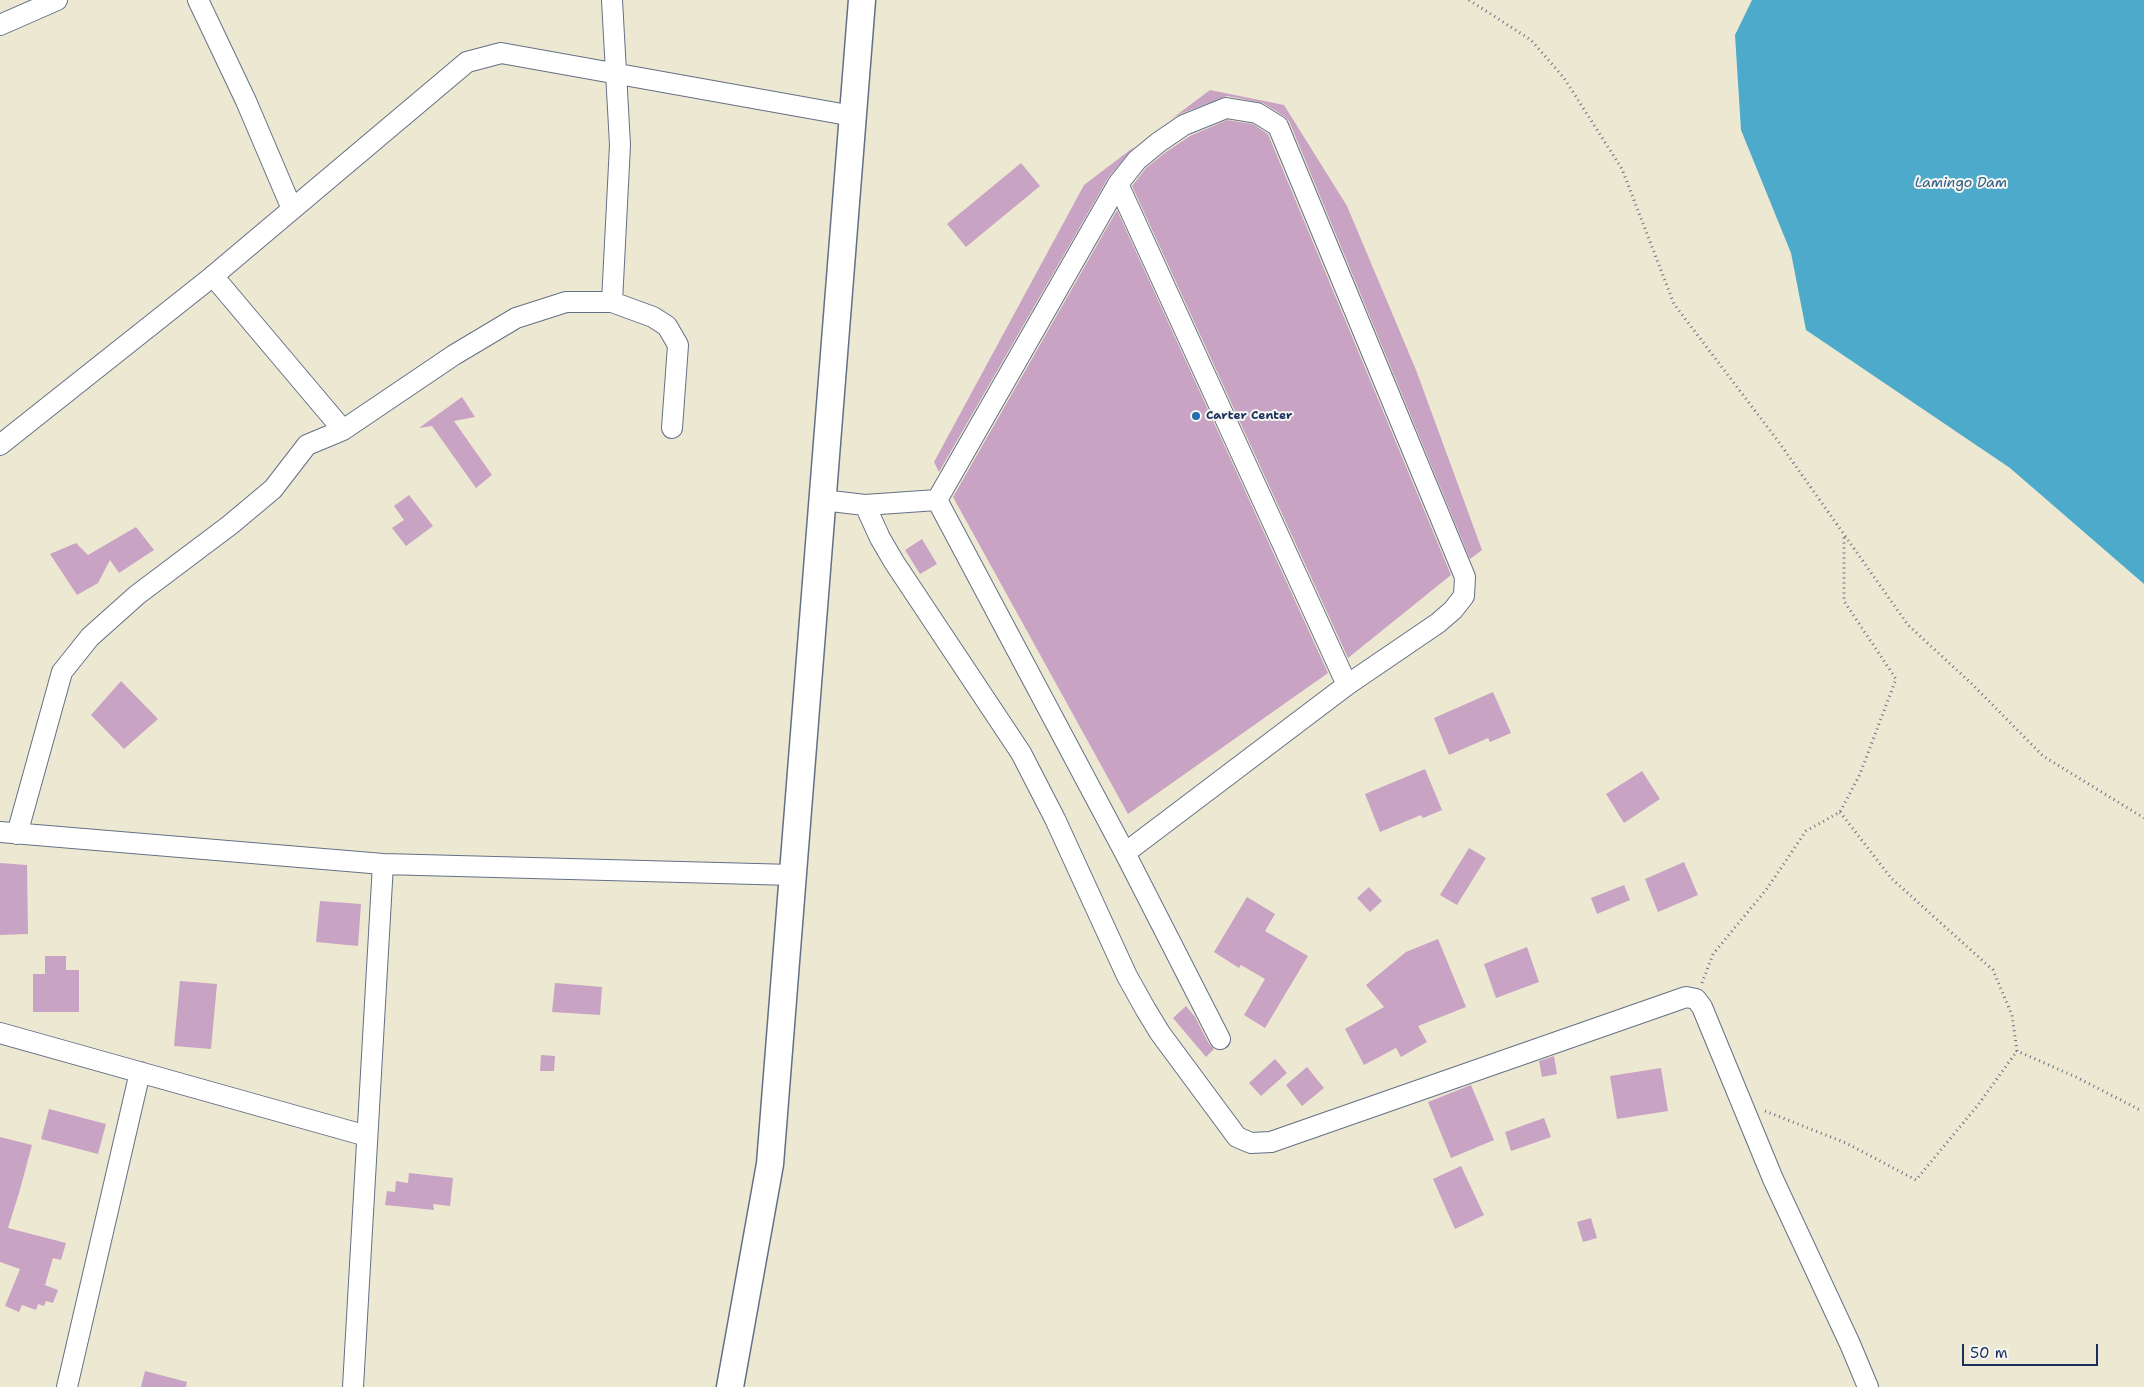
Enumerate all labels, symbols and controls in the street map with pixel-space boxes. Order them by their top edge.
water label: Lamingo Dam [1915,175,2007,191]
place label: Carter Center [1206,409,1292,423]
marker: Carter Center [1190,410,1202,422]
scale bar [1964,1334,2100,1366]
text: 50 m [1970,1343,2008,1363]

